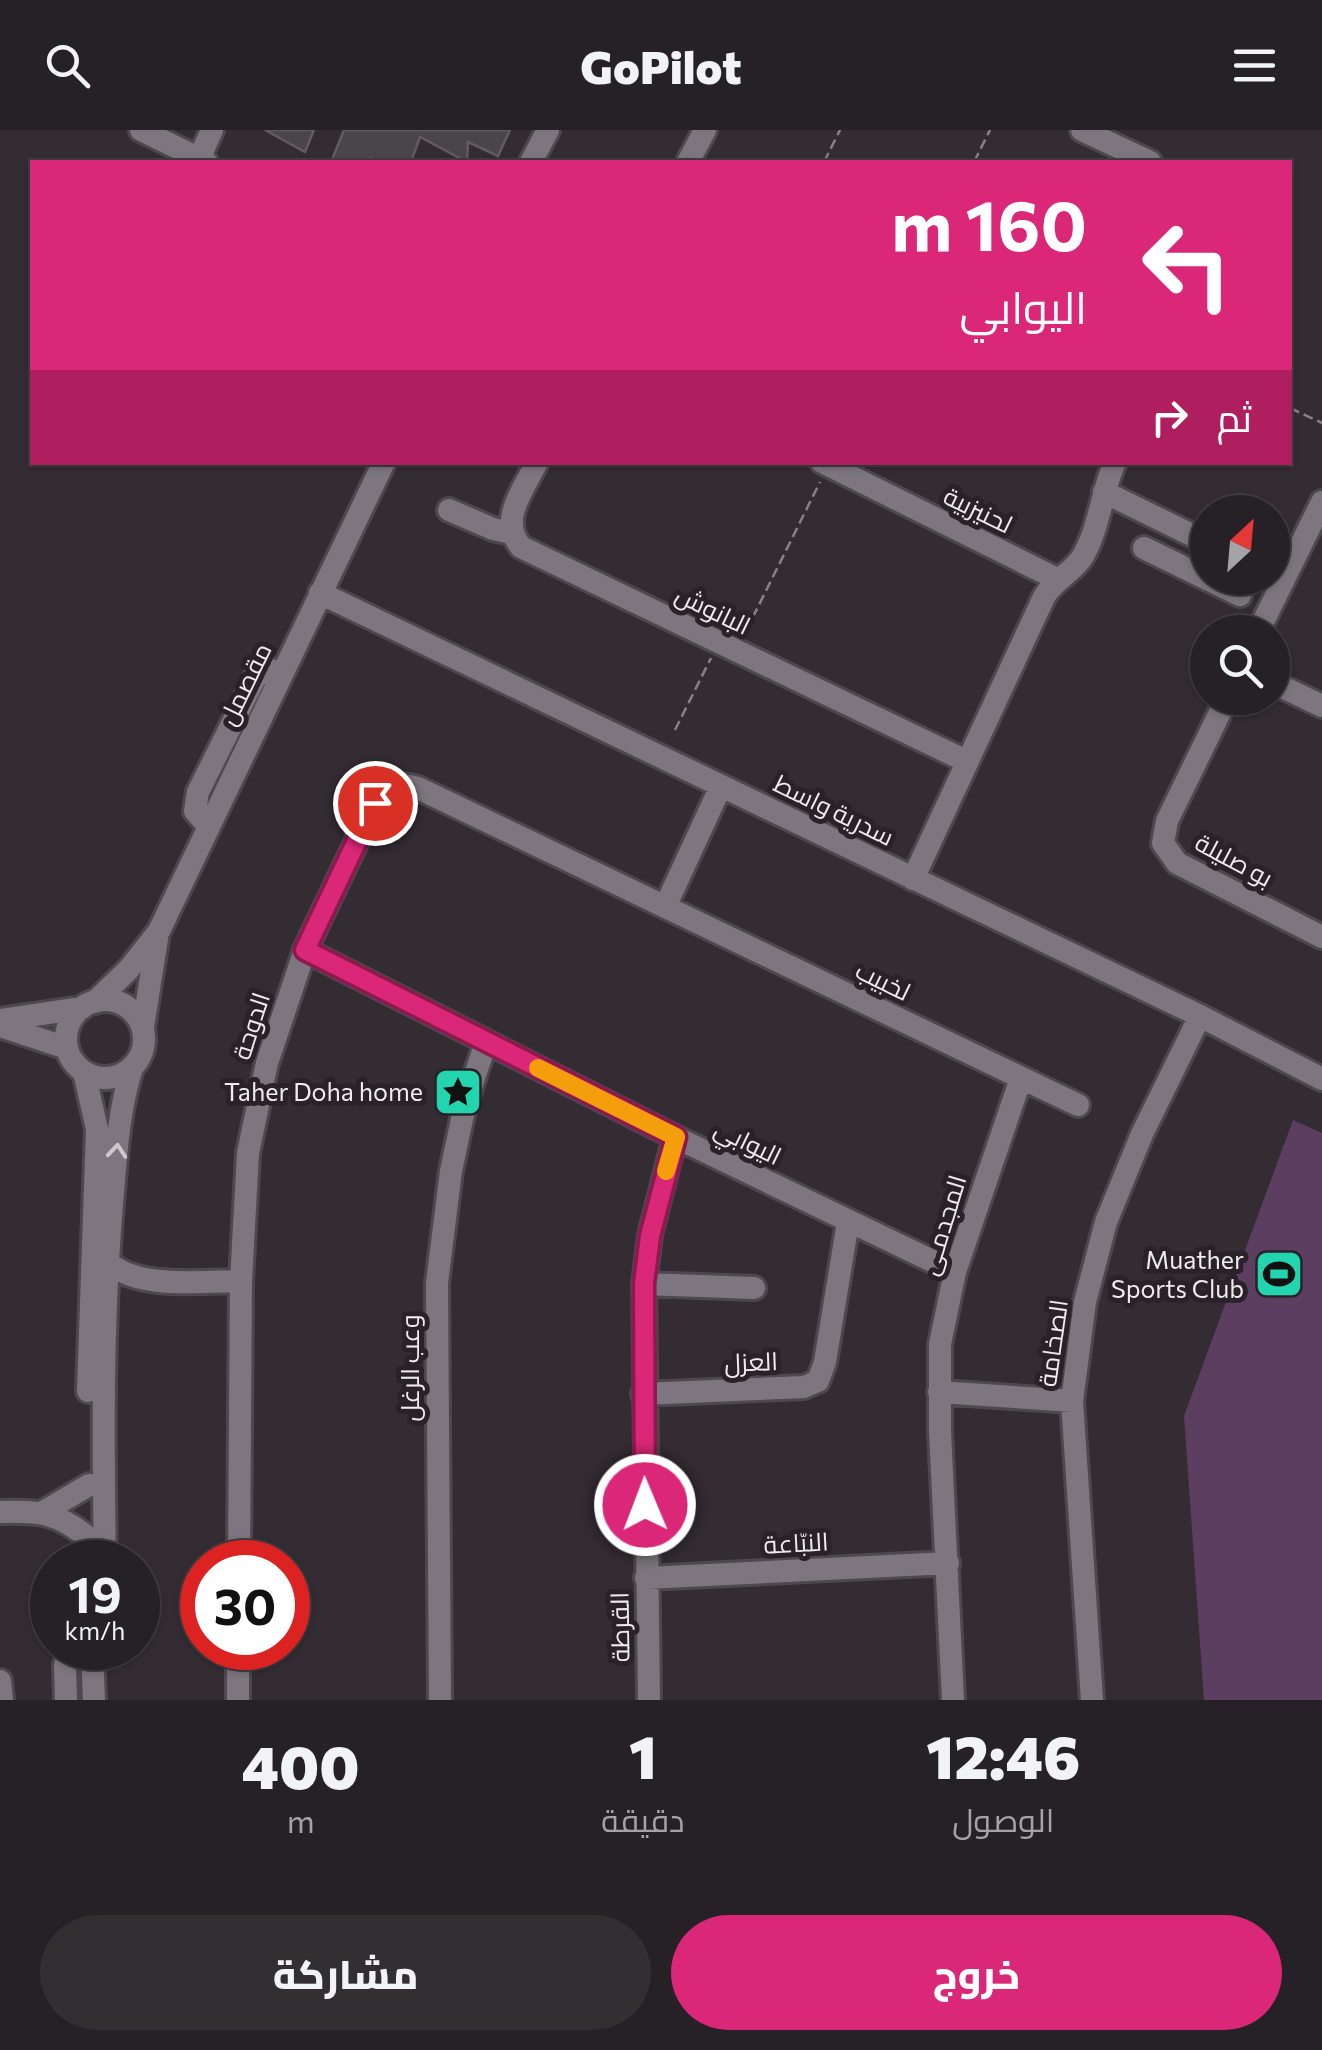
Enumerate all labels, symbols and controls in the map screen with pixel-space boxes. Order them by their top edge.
icon: search [40,38,95,93]
text: GoPilot [580,38,742,93]
icon: menu [1227,38,1282,93]
text: 160 m [891,180,1087,265]
icon: left [1122,200,1252,330]
text: اليوابي [959,278,1087,333]
icon: right [1142,390,1197,445]
text: ثم [1217,393,1252,440]
street label: لحنيزبية [939,480,1018,539]
north arrow [1190,495,1290,595]
map controls [1190,495,1290,715]
street label: البانوش [671,578,756,641]
button: search [1190,615,1290,715]
street label: مقصمل [211,638,278,730]
pin [333,761,418,846]
street label: سدرية واسط [769,767,899,852]
icon: arrive [348,776,403,831]
street label: بو صليلة [1190,826,1278,893]
street label: لخبيب [851,954,916,1006]
street label: الدوحة [225,988,276,1063]
place icon: Taher Doha home [432,1066,484,1118]
place label: Taher Doha home [224,1076,423,1106]
street label: اليوابي [707,1112,787,1176]
one-way arrow [105,1142,127,1158]
street label: المجدمـى [913,1171,972,1279]
place label: Muather Sports Club [1111,1244,1244,1303]
sports icon: Muather Sports Club [1253,1248,1305,1300]
street label: الصخامة [1031,1297,1073,1388]
street label: وعب الرغل [394,1314,425,1422]
street label: العزل [724,1345,778,1378]
position arrow [593,1453,697,1557]
street label: النبّاعة [763,1525,829,1559]
speed limit sign: 30 [180,1540,310,1670]
text: 19 [68,1562,122,1623]
street label: القرطة [603,1592,636,1662]
text: km/h [65,1615,125,1645]
text: 1 [629,1718,657,1791]
text: 12:46 [926,1718,1080,1791]
text: 400 [242,1728,360,1801]
text: دقيقة [601,1799,685,1839]
text: الوصول [952,1799,1054,1839]
text: m [287,1800,315,1840]
button: مشاركة [40,1915,651,2030]
button: خروج [671,1915,1282,2030]

